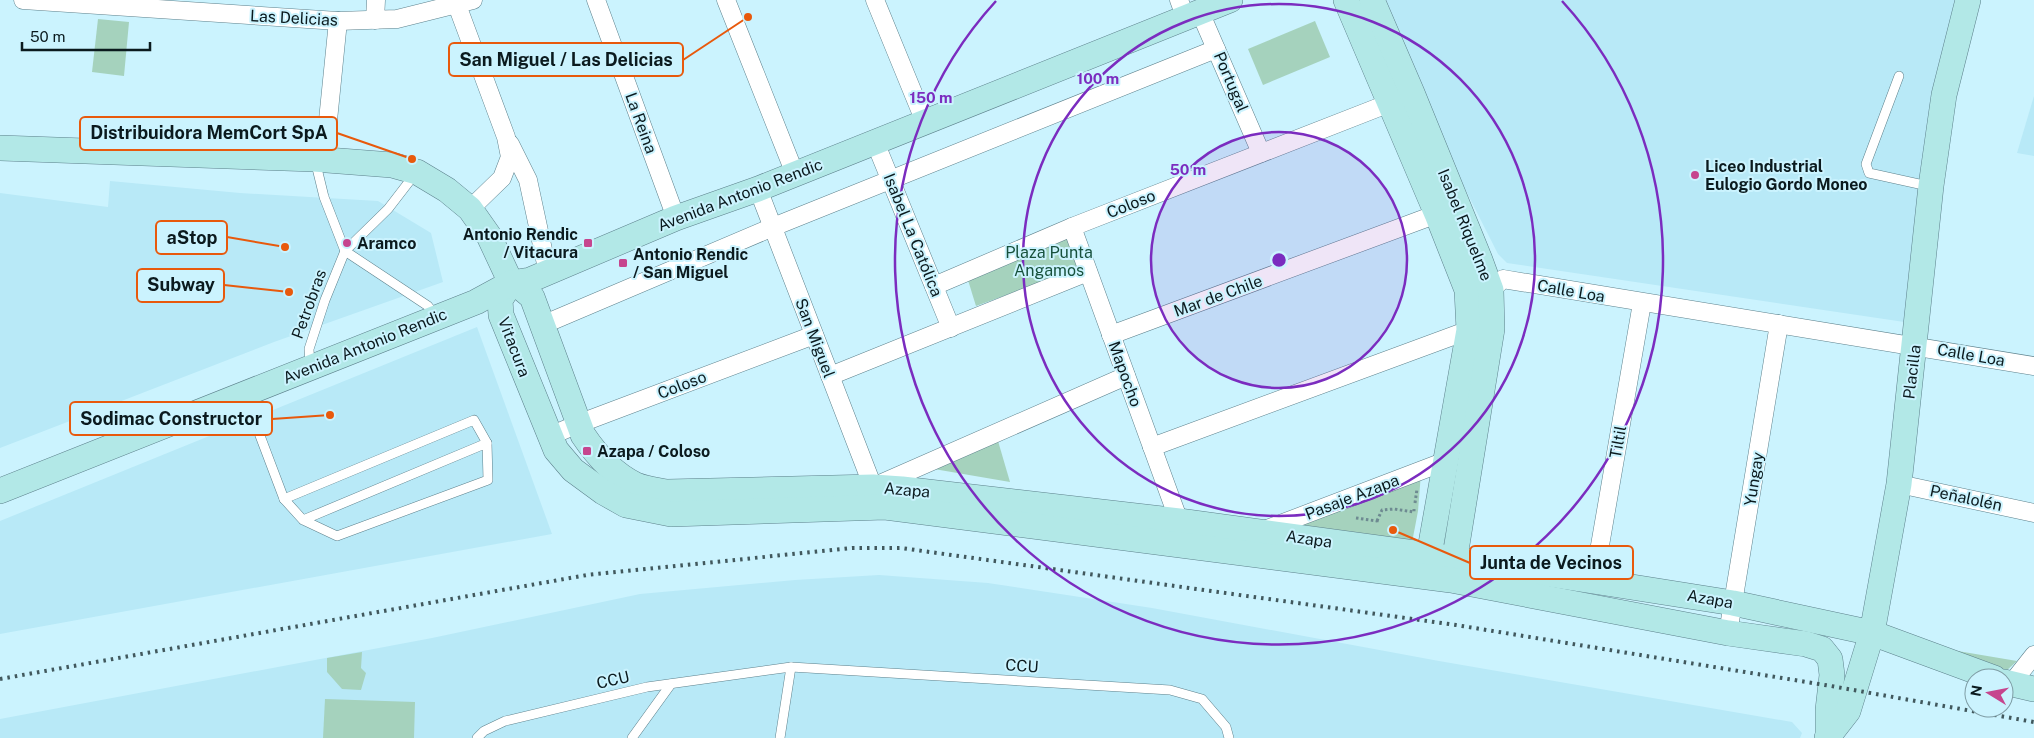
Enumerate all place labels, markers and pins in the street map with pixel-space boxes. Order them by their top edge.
callout: San Miguel / Las Delicias [449,43,683,76]
callout: Distribuidora MemCort SpA [80,117,337,150]
place label: Liceo Industrial Eulogio Gordo Moneo [1705,157,1868,194]
marker: Liceo Industrial Eulogio Gordo Moneo [1689,169,1701,181]
callout: aStop [156,221,227,254]
place label: Antonio Rendic / Vitacura [463,225,578,262]
place label: Aramco [357,234,416,253]
marker: Aramco [341,237,353,249]
marker: Antonio Rendic / Vitacura [582,237,594,249]
place label: Antonio Rendic / San Miguel [633,245,749,282]
centre of rings [1270,251,1288,269]
marker: Antonio Rendic / San Miguel [617,257,629,269]
callout: Subway [137,269,224,302]
callout: Sodimac Constructor [70,402,272,435]
place label: Azapa / Coloso [597,442,710,461]
marker: Azapa / Coloso [581,445,593,457]
callout: Junta de Vecinos [1470,546,1633,579]

